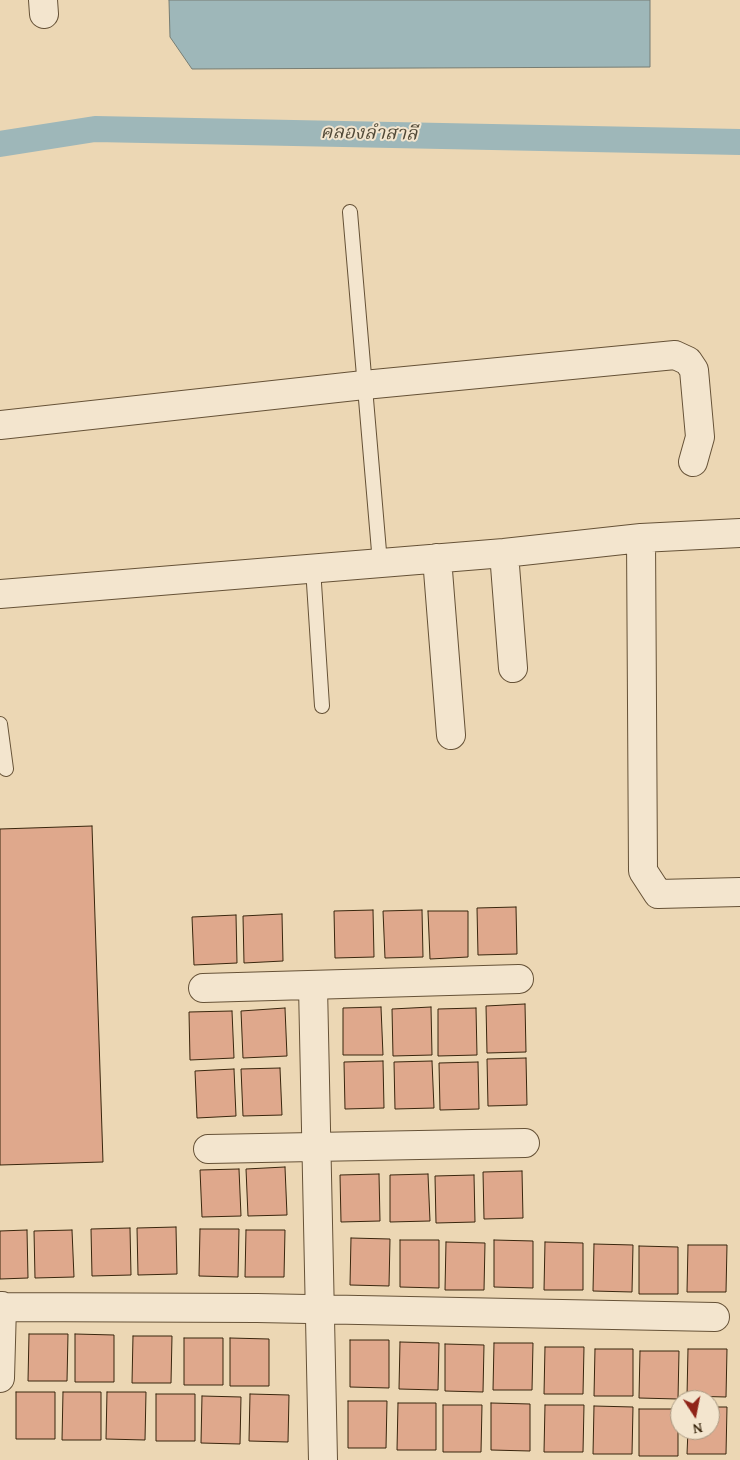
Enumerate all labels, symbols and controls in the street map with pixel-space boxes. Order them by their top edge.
water label: คลองลำสาลี [320,122,418,146]
north arrow [670,1390,720,1440]
text: N [691,1418,704,1439]

